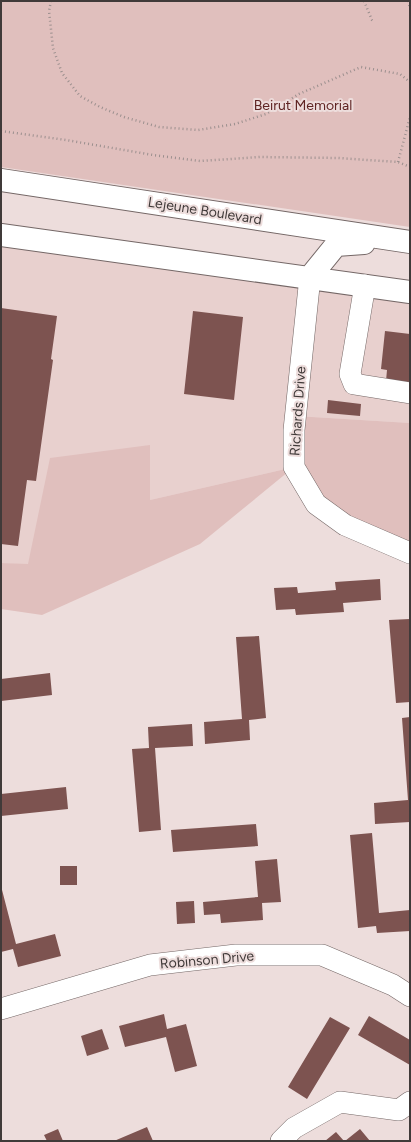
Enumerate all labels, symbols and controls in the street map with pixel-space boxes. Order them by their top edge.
park label: Beirut Memorial [254,97,352,114]
street label: Lejeune Boulevard [147,194,263,228]
street label: Richards Drive [286,365,310,456]
street label: Robinson Drive [159,947,255,973]

